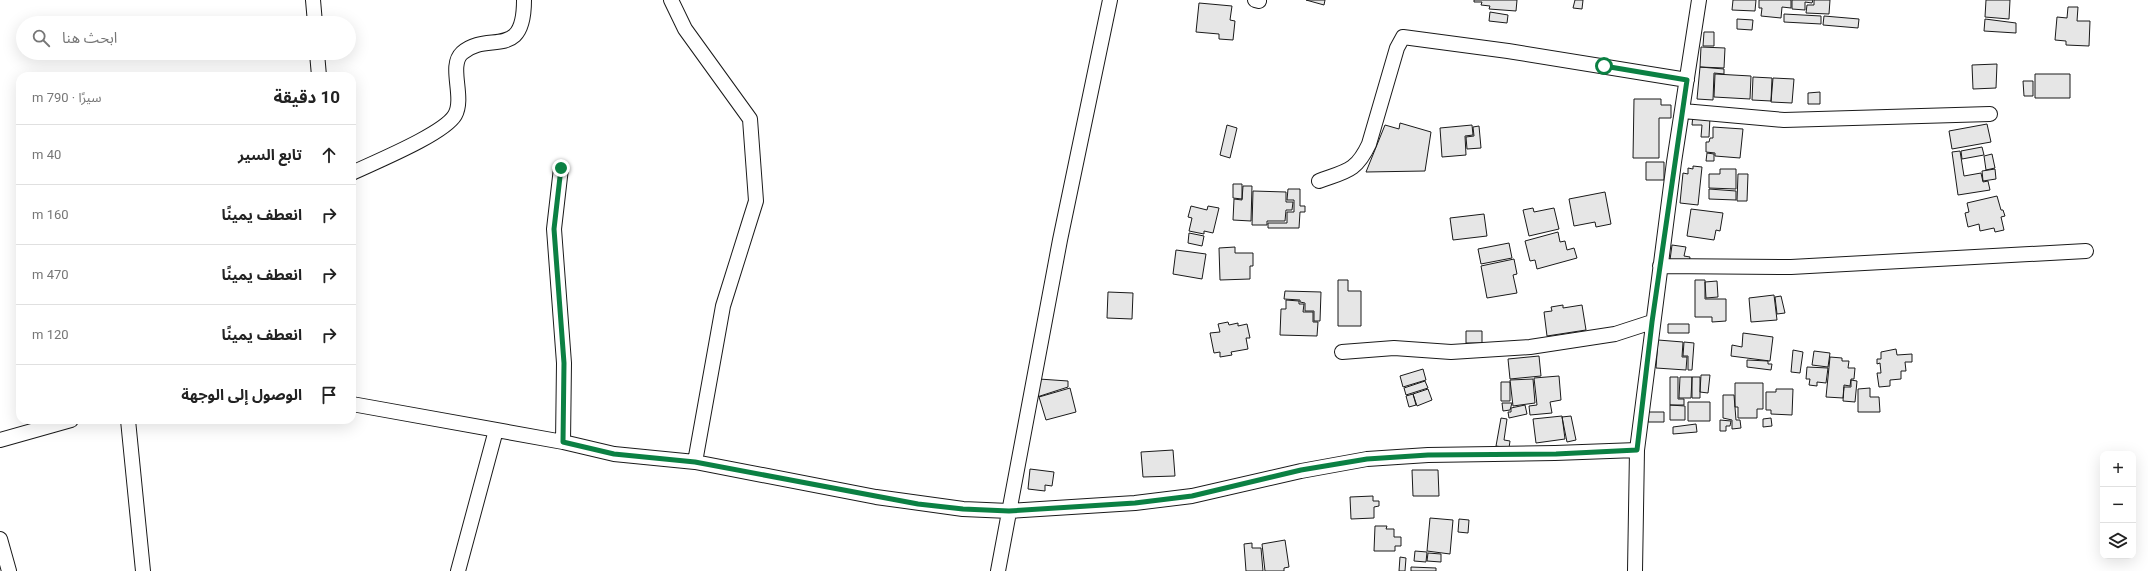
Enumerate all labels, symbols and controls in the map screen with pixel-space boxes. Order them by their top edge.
search box [16,16,356,60]
icon: search [30,27,52,49]
text: ابحث هنا [62,29,117,47]
route start [1595,57,1613,75]
text: 10 دقيقة [273,87,340,107]
text: سيرًا · 790 m [32,90,101,105]
icon: ahead [318,144,340,166]
text: تابع السير [238,146,302,164]
text: 40 m [32,147,61,162]
route end [552,159,570,177]
icon: right [318,204,340,226]
text: انعطف يمينًا [222,206,302,224]
text: 160 m [32,207,69,222]
icon: right [318,264,340,286]
text: انعطف يمينًا [222,266,302,284]
text: 470 m [32,267,69,282]
icon: right [318,324,340,346]
text: انعطف يمينًا [222,326,302,344]
text: 120 m [32,327,69,342]
icon: arrive [318,384,340,406]
text: الوصول إلى الوجهة [181,386,302,404]
map controls [2100,451,2136,559]
button: + [2100,451,2136,487]
button: − [2100,487,2136,523]
button: layers [2100,523,2136,559]

